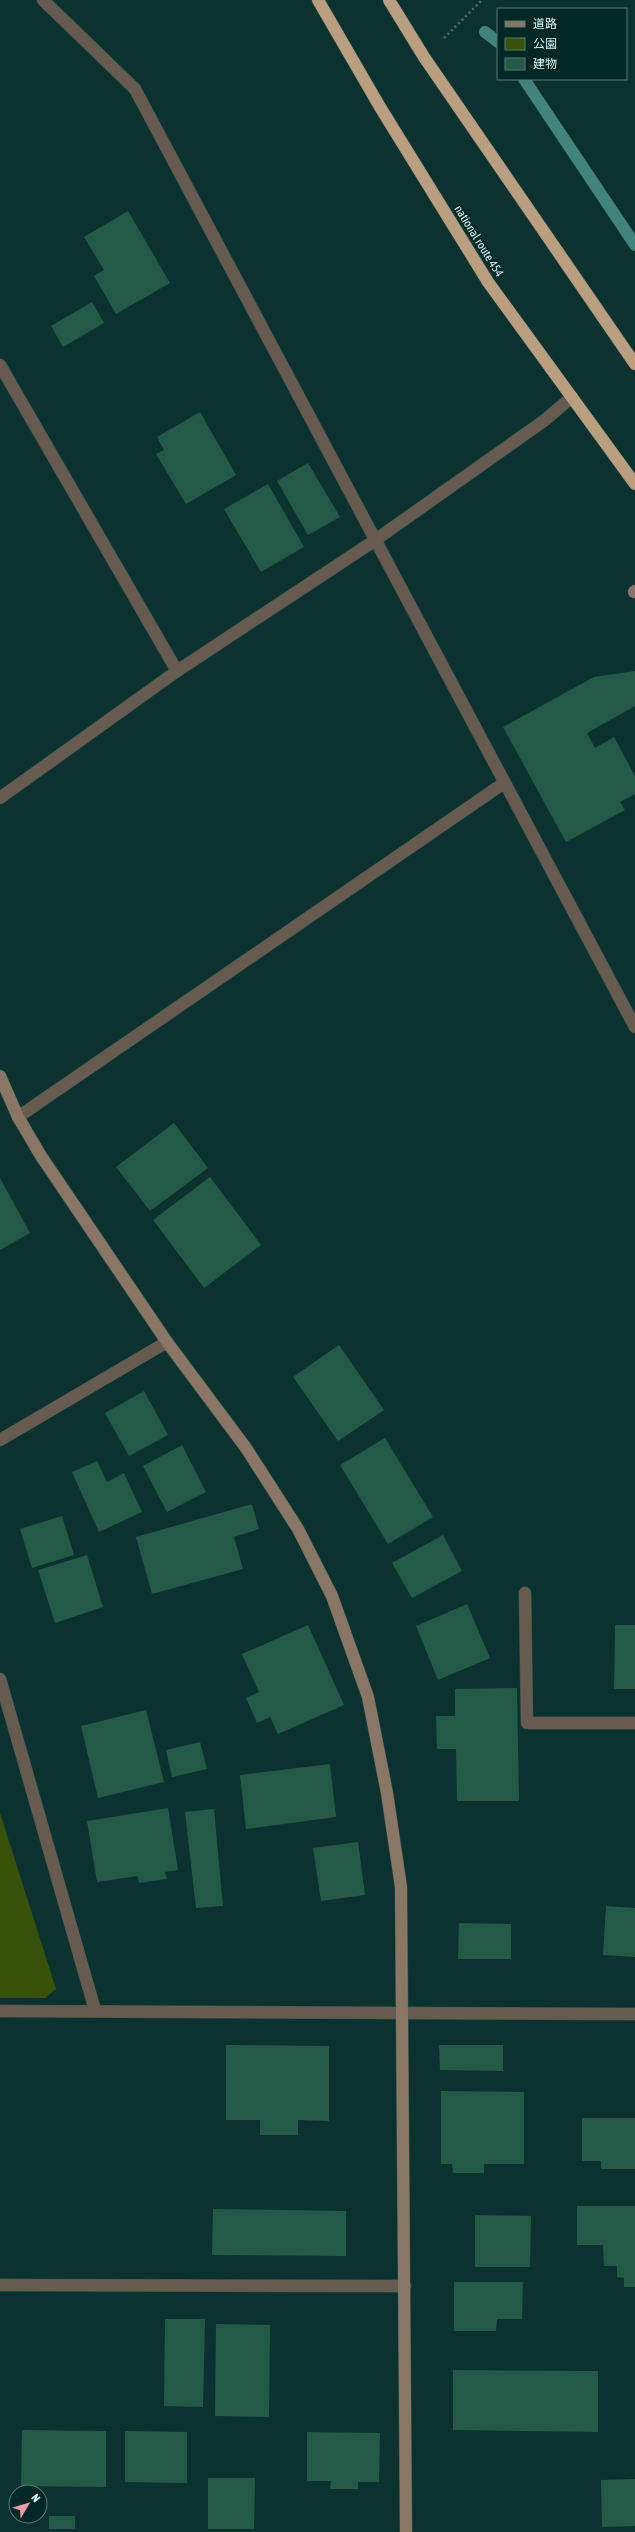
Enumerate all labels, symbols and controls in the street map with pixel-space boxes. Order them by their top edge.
legend [497,8,627,80]
text: 道路 [533,17,557,31]
text: 公園 [533,37,557,51]
text: 建物 [533,57,557,71]
street label: national route 454 [451,203,507,280]
north arrow [8,2484,48,2524]
text: N [29,2492,43,2504]

